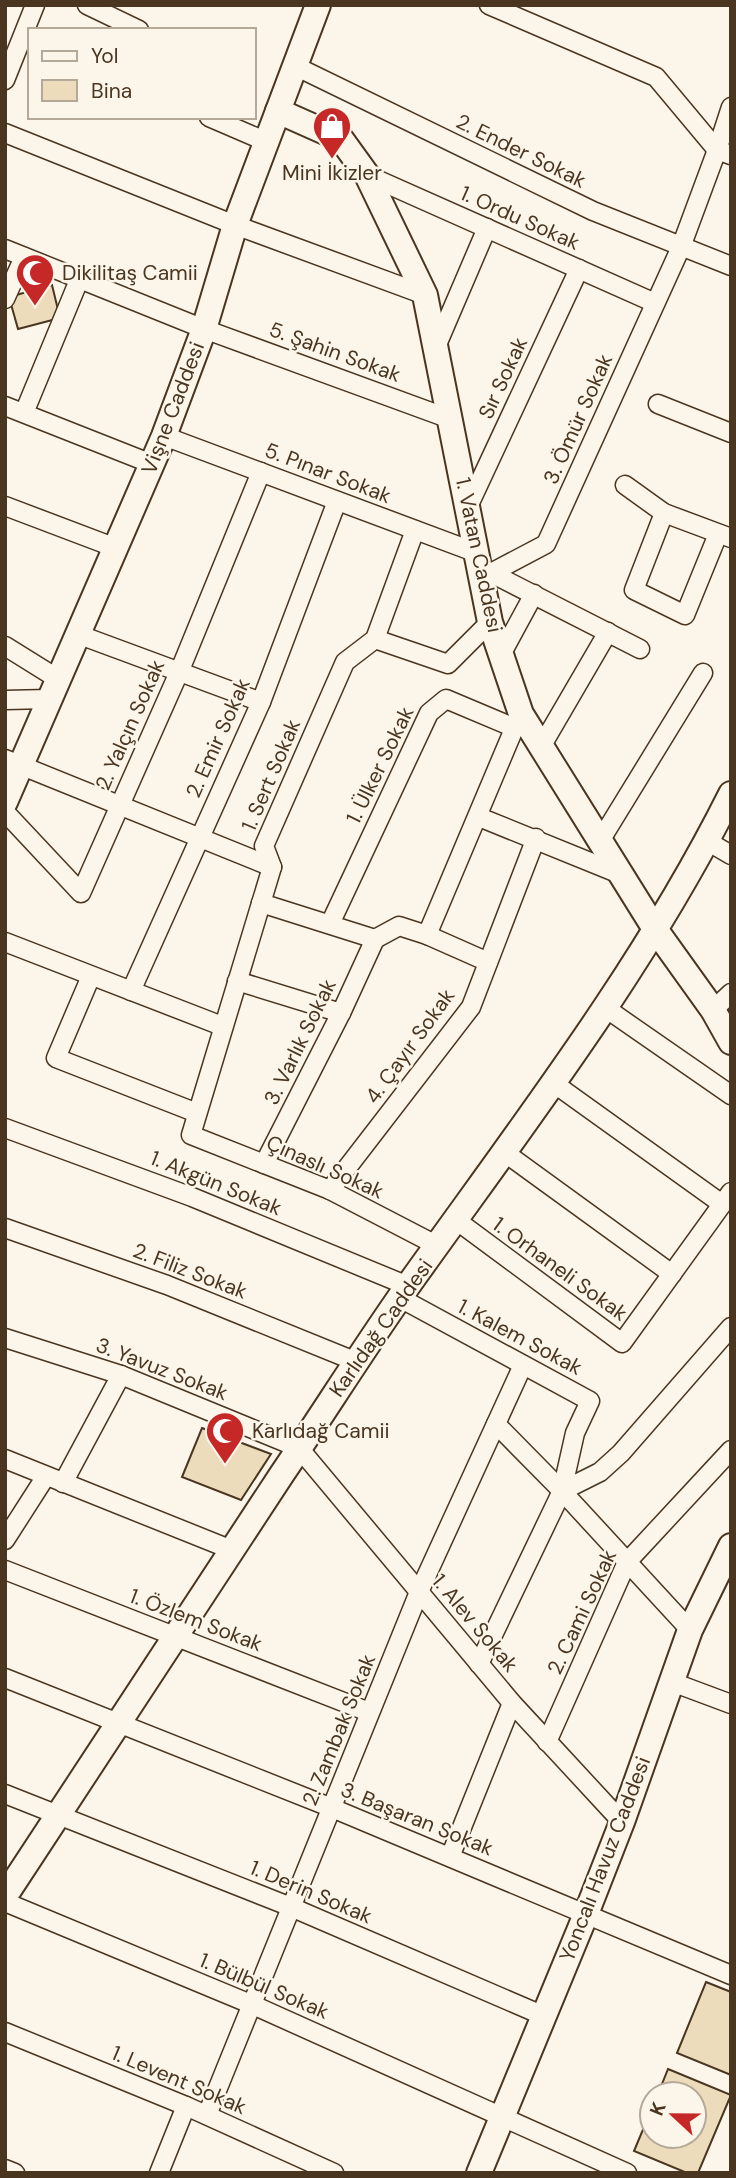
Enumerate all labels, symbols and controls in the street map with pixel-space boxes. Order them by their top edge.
legend [28,28,256,119]
text: Yol [91,42,119,70]
text: Bina [91,77,132,105]
shop icon: Mini İkizler [311,105,353,160]
street label: 2. Ender Sokak [451,107,591,195]
place label: Mini İkizler [282,159,382,187]
street label: 1. Ordu Sokak [456,179,584,257]
mosque icon: Dikilitaş Camii [14,252,56,307]
place label: Dikilitaş Camii [62,259,198,287]
street label: 5. Şahin Sokak [265,315,405,389]
street label: Sır Sokak [472,332,534,424]
street label: Vişne Caddesi [135,338,211,478]
street label: 3. Ömür Sokak [537,349,619,488]
street label: 5. Pınar Sokak [261,436,396,510]
street label: 1. Vatan Caddesi [449,475,509,635]
street label: 2. Yalçın Sokak [89,655,171,795]
street label: 2. Emir Sokak [179,673,257,802]
street label: 1. Ülker Sokak [340,701,421,828]
street label: 1. Sert Sokak [235,714,307,835]
street label: 3. Varlık Sokak [257,974,343,1110]
street label: 4. Çayır Sokak [359,983,461,1109]
street label: Çınaslı Sokak [262,1129,389,1206]
street label: 1. Akgün Sokak [146,1144,286,1222]
street label: 1. Orhaneli Sokak [487,1211,633,1328]
street label: 2. Filiz Sokak [129,1236,252,1306]
street label: Karlıdağ Caddesi [323,1253,439,1403]
street label: 1. Kalem Sokak [453,1292,588,1382]
street label: 3. Yavuz Sokak [92,1331,232,1407]
mosque icon: Karlıdağ Camii [204,1410,246,1465]
place label: Karlıdağ Camii [252,1417,390,1445]
street label: 2. Cami Sokak [541,1545,623,1679]
street label: 1. Alev Sokak [426,1568,525,1678]
street label: 1. Özlem Sokak [126,1582,267,1658]
street label: 2. Zambak Sokak [296,1650,382,1810]
street label: Yoncalı Havuz Caddesi [553,1753,657,1965]
street label: 3. Başaran Sokak [337,1776,498,1863]
street label: 1. Derin Sokak [246,1854,377,1930]
street label: 1. Bülbül Sokak [195,1946,333,2026]
street label: 1. Levent Sokak [107,2039,251,2121]
north arrow [638,2080,708,2150]
text: K [644,2098,672,2119]

